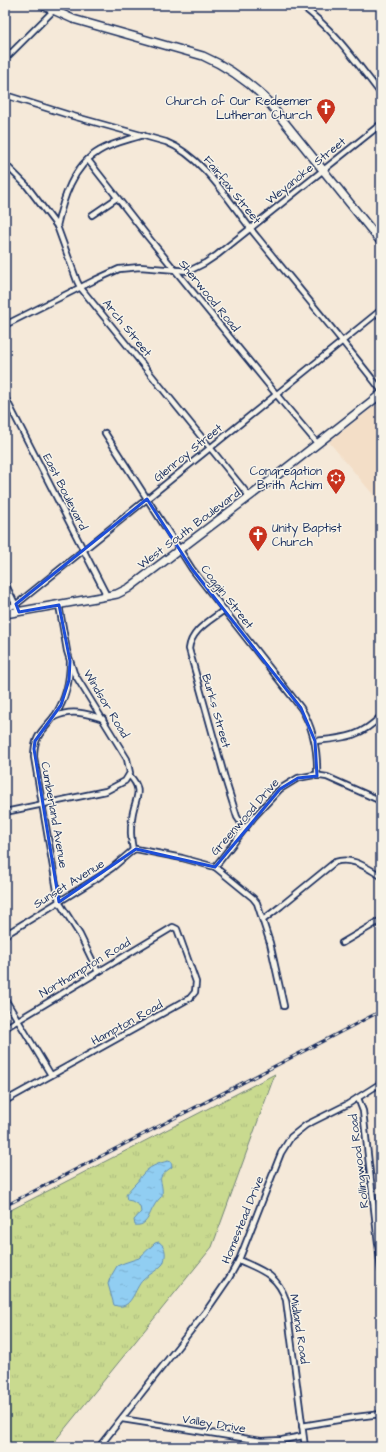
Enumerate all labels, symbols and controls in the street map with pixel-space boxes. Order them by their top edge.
place label: Church of Our Redeemer Lutheran Church [166,93,312,124]
church icon: Church of Our Redeemer Lutheran Church [315,97,337,125]
street label: Weyanoke Street [262,133,351,210]
street label: Fairfax Street [199,152,265,228]
street label: Sherwood Road [175,256,243,336]
street label: Arch Street [98,296,156,361]
street label: Glenroy Street [150,420,227,487]
street label: East Boulevard [38,451,92,533]
place label: Congregation Brith Achim [250,463,323,494]
synagogue icon: Congregation Brith Achim [325,467,347,495]
street label: West South Boulevard [134,485,244,573]
place label: Unity Baptist Church [272,520,342,551]
church icon: Unity Baptist Church [247,524,269,552]
street label: Coggin Street [196,561,258,633]
street label: Windsor Road [79,667,133,741]
street label: Burks Street [197,672,235,750]
street label: Cumberland Avenue [36,760,72,870]
street label: Greenwood Drive [207,774,284,859]
street label: Sunset Avenue [30,855,108,913]
street label: Northampton Road [36,934,134,1002]
street label: Hampton Road [88,996,166,1050]
street label: Rollingwood Road [345,1113,374,1209]
street label: Homestead Drive [218,1173,269,1266]
street label: Midland Road [285,1293,313,1365]
street label: Valley Drive [181,1411,248,1438]

